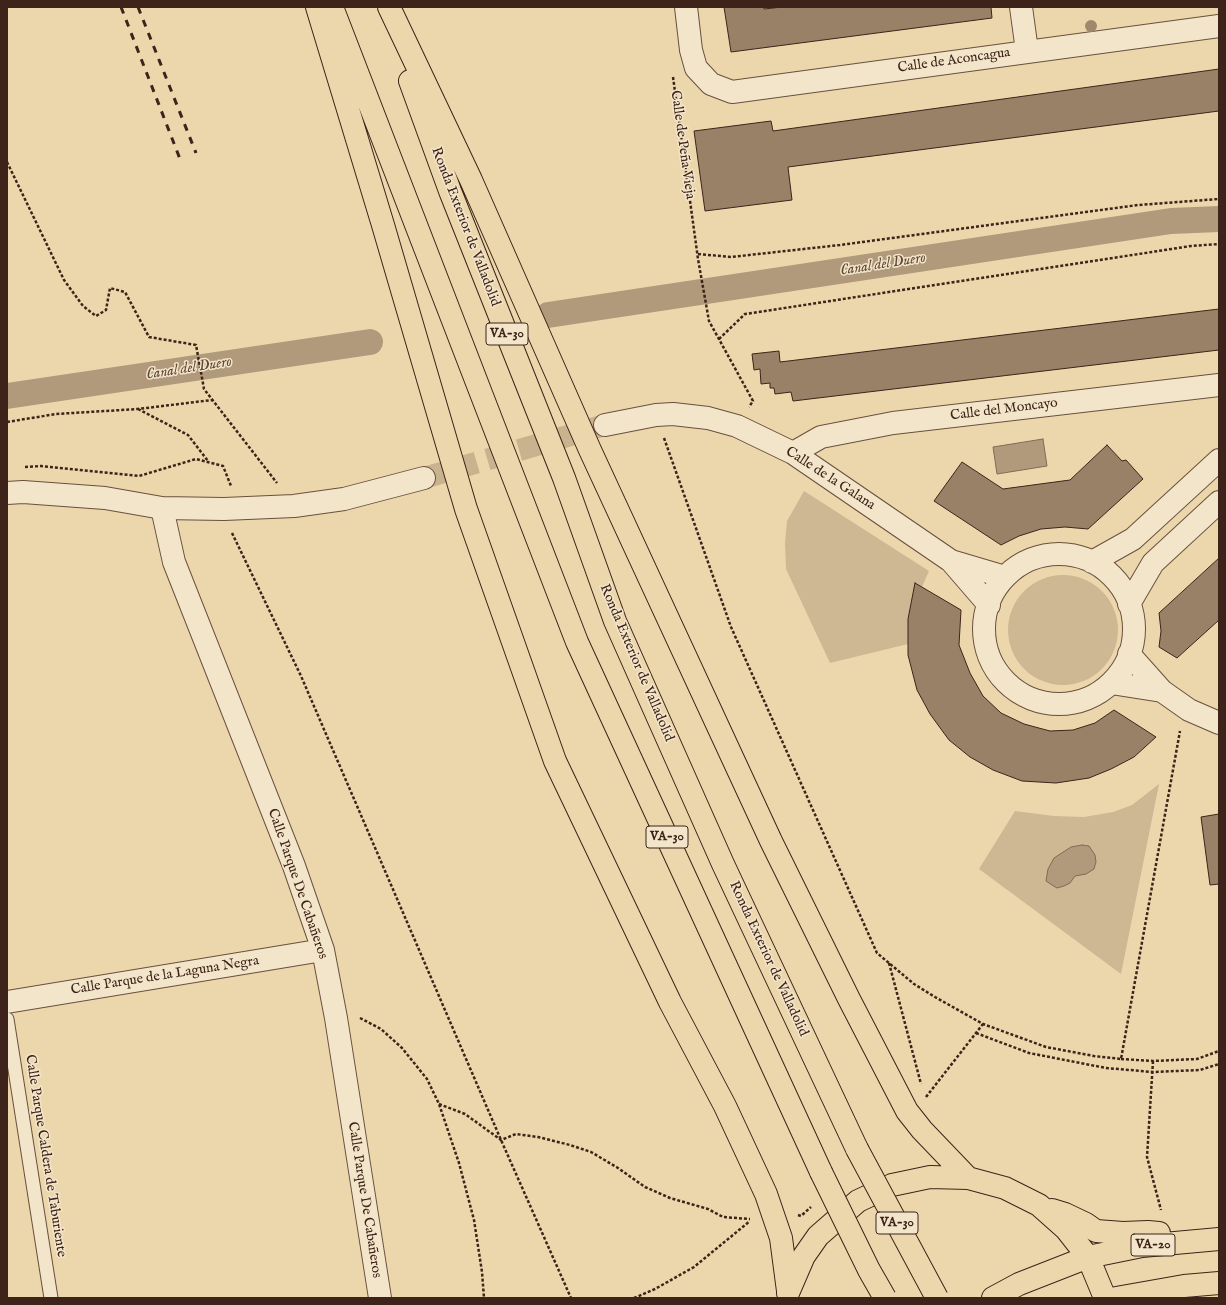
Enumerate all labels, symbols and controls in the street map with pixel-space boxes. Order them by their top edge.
street label: Calle de Aconcagua [897,45,1011,77]
street label: Calle de Peña Vieja [666,90,698,200]
street label: Ronda Exterior de Valladolid [427,145,503,309]
water label: Canal del Duero [839,249,927,281]
road number: VA-30 [486,323,528,345]
water label: Canal del Duero [145,353,233,385]
street label: Calle del Moncayo [949,395,1059,425]
street label: Calle de la Galana [782,444,878,514]
street label: Ronda Exterior de Valladolid [595,582,677,744]
street label: Calle Parque De Cabañeros [263,807,331,961]
road number: VA-30 [646,826,688,848]
street label: Ronda Exterior de Valladolid [725,879,811,1039]
street label: Calle Parque de la Laguna Negra [70,953,260,999]
street label: Calle Parque Caldera de Taburiente [21,1054,69,1258]
street label: Calle Parque De Cabañeros [343,1121,385,1279]
road number: VA-30 [876,1212,918,1234]
road number: VA-20 [1131,1234,1175,1256]

